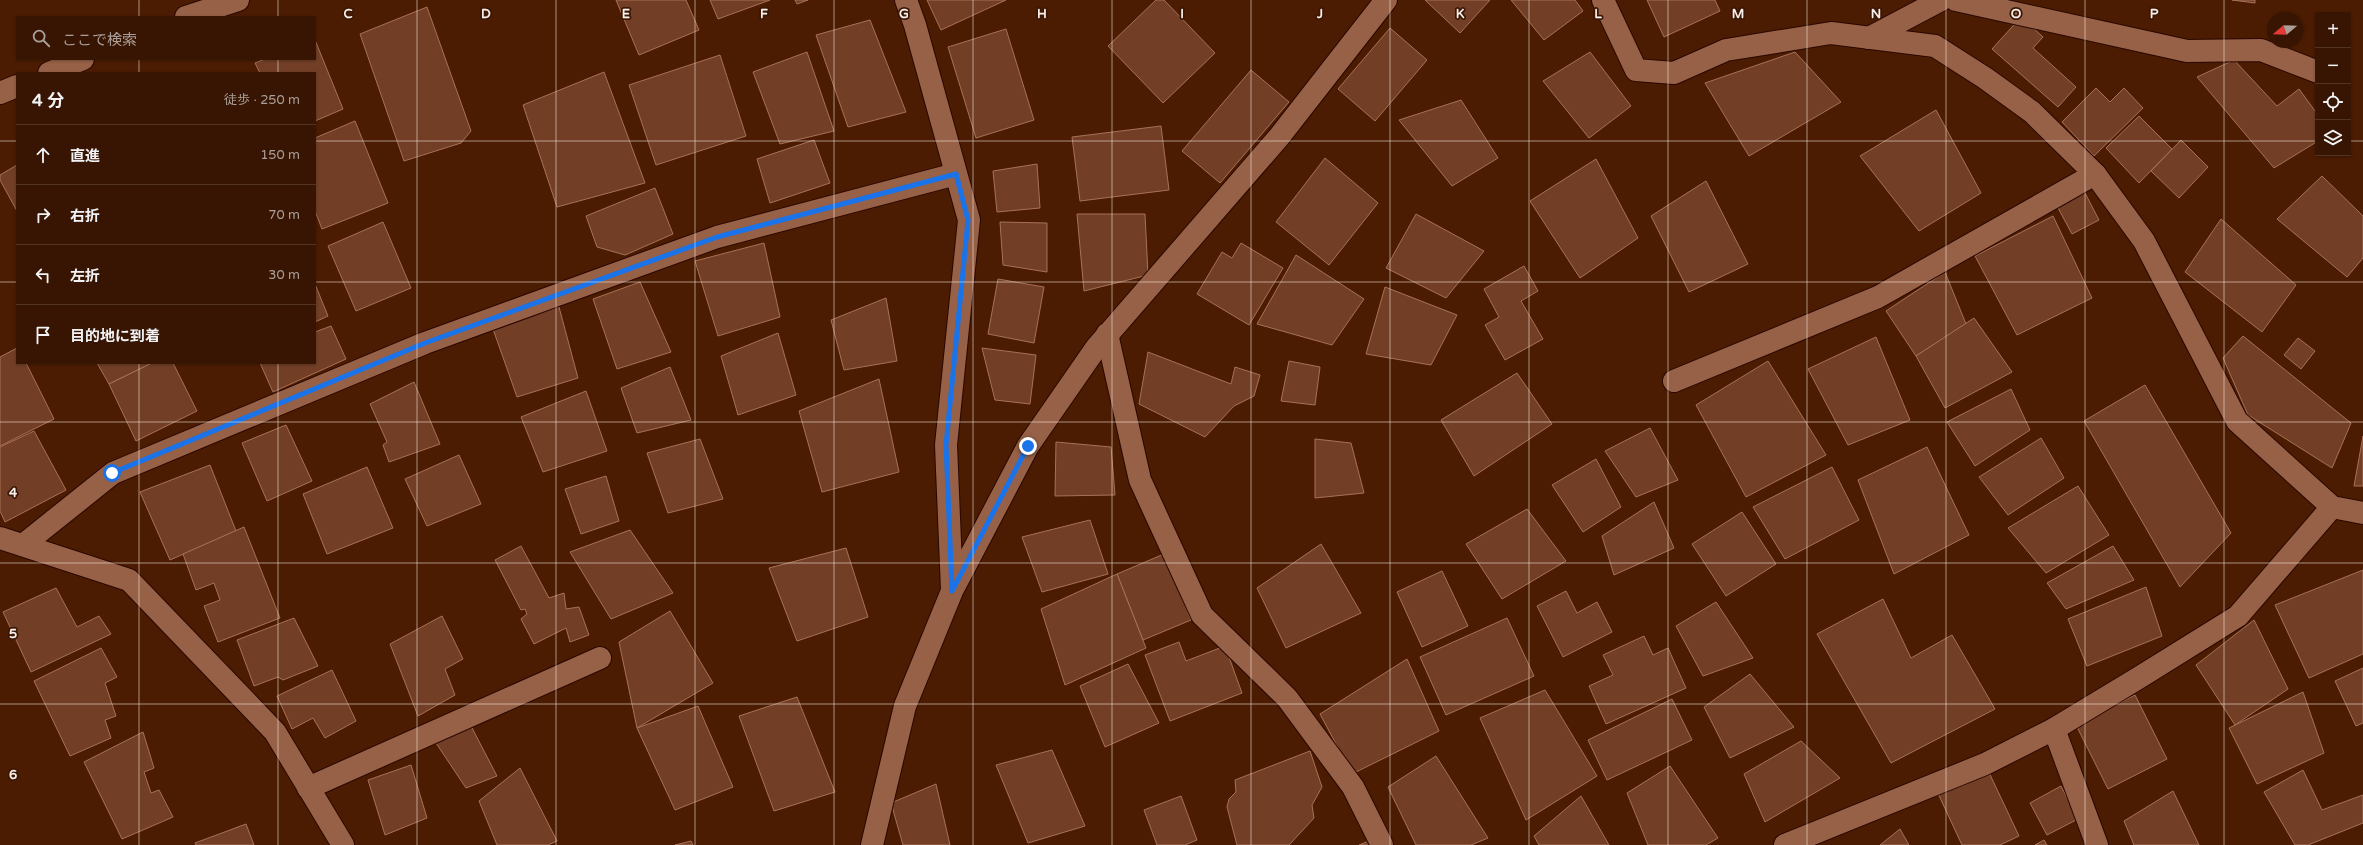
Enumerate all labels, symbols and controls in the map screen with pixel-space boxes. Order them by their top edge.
text: C [343,6,353,22]
text: D [481,6,491,22]
text: E [622,6,630,22]
text: F [760,6,768,22]
text: G [899,6,909,22]
text: H [1037,6,1047,22]
text: I [1180,6,1184,22]
text: J [1316,6,1323,22]
text: K [1456,6,1465,22]
text: L [1594,6,1602,22]
text: M [1732,6,1744,22]
text: N [1871,6,1881,22]
text: O [2011,6,2022,22]
text: P [2150,6,2159,22]
north arrow [2267,12,2303,48]
map controls [2315,12,2351,156]
button: + [2315,12,2351,48]
search box [16,16,316,60]
icon: search [30,27,52,49]
text: ここで検索 [62,31,137,49]
button: − [2315,48,2351,84]
button: locate [2315,84,2351,120]
text: 4 分 [32,90,64,111]
text: 徒歩 · 250 m [224,92,300,108]
button: layers [2315,120,2351,156]
icon: ahead [32,144,54,166]
text: 直進 [70,147,100,165]
text: 150 m [260,147,300,163]
icon: right [32,204,54,226]
text: 右折 [70,207,100,225]
text: 70 m [268,207,300,223]
icon: left [32,264,54,286]
text: 左折 [70,267,100,285]
text: 30 m [268,267,300,283]
icon: arrive [32,324,54,346]
text: 目的地に到着 [70,327,160,345]
route end [1019,437,1037,455]
route start [103,464,121,482]
text: 4 [9,485,18,501]
text: 5 [9,626,17,642]
text: 6 [9,767,17,783]

